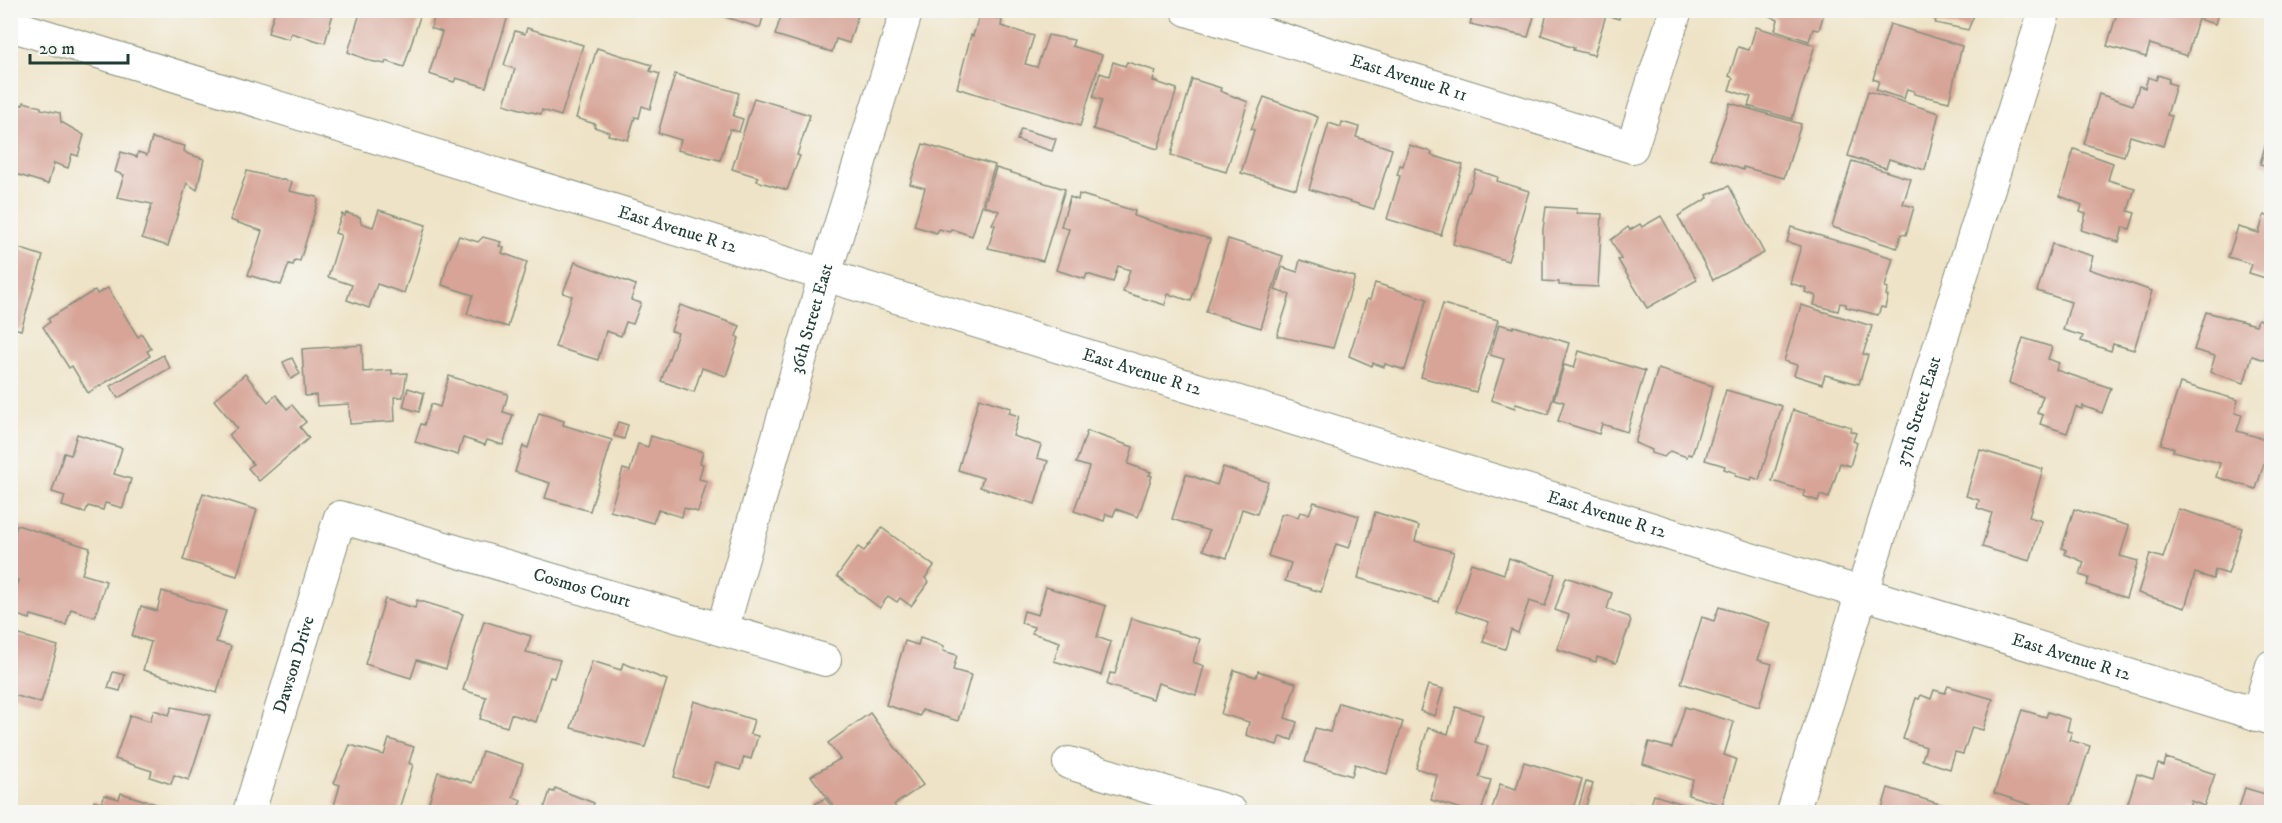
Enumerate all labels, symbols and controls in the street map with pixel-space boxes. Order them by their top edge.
scale bar [30,27,128,65]
text: 20 m [39,38,75,60]
street label: East Avenue R 11 [1348,50,1470,107]
street label: East Avenue R 12 [615,201,740,258]
street label: 36th Street East [786,261,839,376]
street label: East Avenue R 12 [1080,344,1204,401]
street label: 37th Street East [1891,353,1947,469]
street label: East Avenue R 12 [1544,486,1669,543]
street label: Cosmos Court [531,564,634,613]
street label: Dawson Drive [269,614,320,716]
street label: East Avenue R 12 [2009,629,2133,686]

